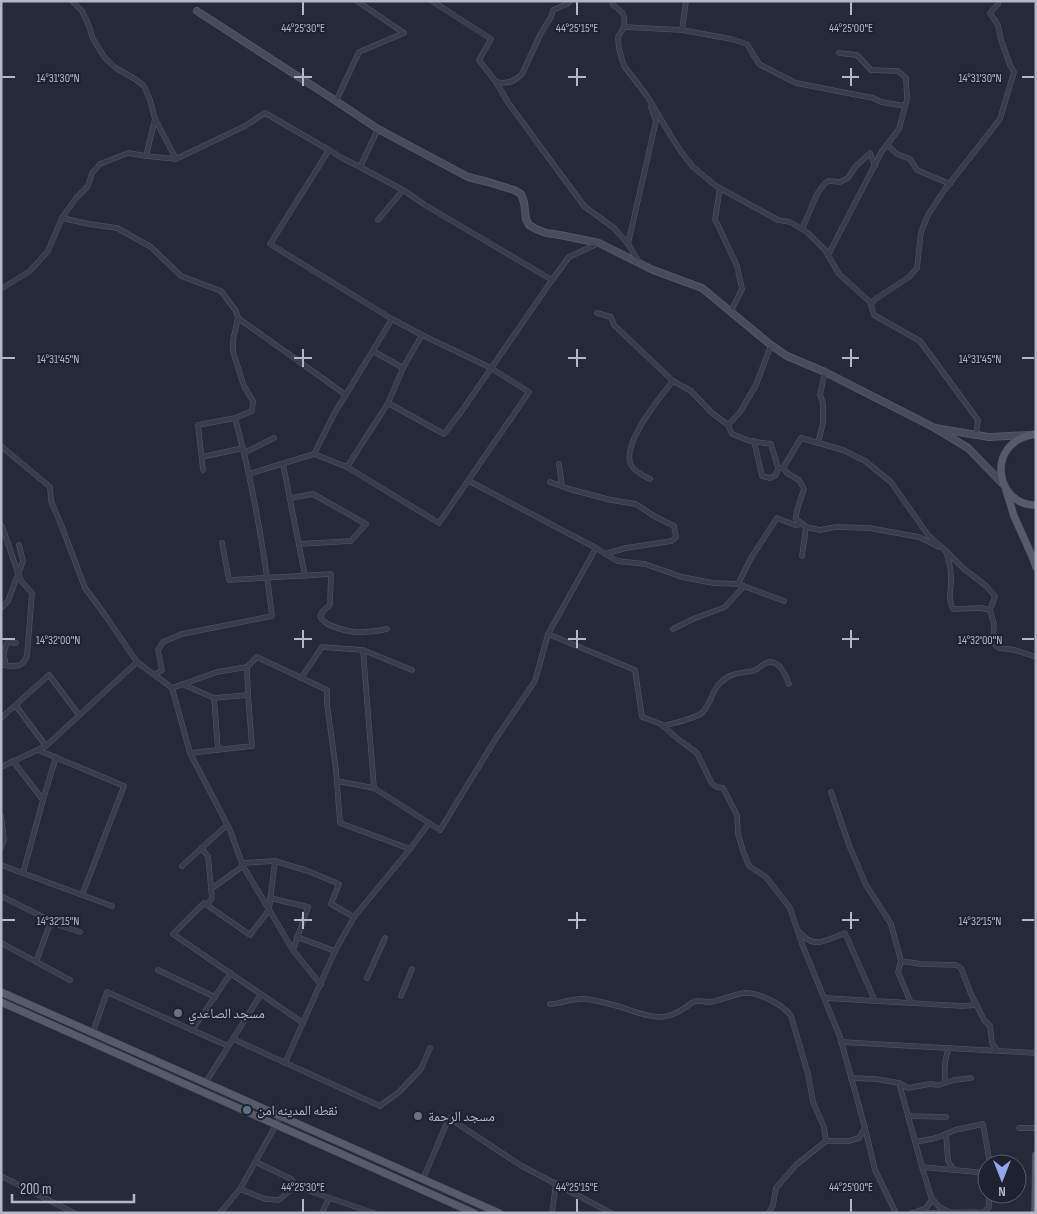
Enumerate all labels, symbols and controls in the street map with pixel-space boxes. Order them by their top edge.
text: 44°25'30"E [281,21,325,36]
text: 44°25'15"E [556,21,598,36]
text: 44°25'00"E [829,21,873,36]
text: 14°31'30"N [36,71,80,86]
text: 14°31'30"N [958,71,1002,86]
text: 14°31'45"N [37,352,79,367]
text: 14°31'45"N [959,352,1001,367]
text: 14°32'00"N [36,633,80,648]
text: 14°32'00"N [958,633,1002,648]
text: 14°32'15"N [37,914,79,929]
text: 14°32'15"N [959,914,1001,929]
place label: مسجد الصاعدي [188,1005,265,1025]
marker: مسجد الصاعدي [172,1007,184,1019]
place label: نقطه المدينه امن [257,1102,338,1119]
marker: نقطه المدينه امن [241,1104,253,1116]
place label: مسجد الرحمة [428,1108,495,1125]
marker: مسجد الرحمة [412,1110,424,1122]
north arrow [977,1154,1027,1204]
scale bar [12,1172,135,1204]
text: 200 m [20,1180,52,1199]
text: 44°25'30"E [281,1180,325,1195]
text: 44°25'15"E [556,1180,598,1195]
text: 44°25'00"E [829,1180,873,1195]
text: N [998,1183,1006,1200]

